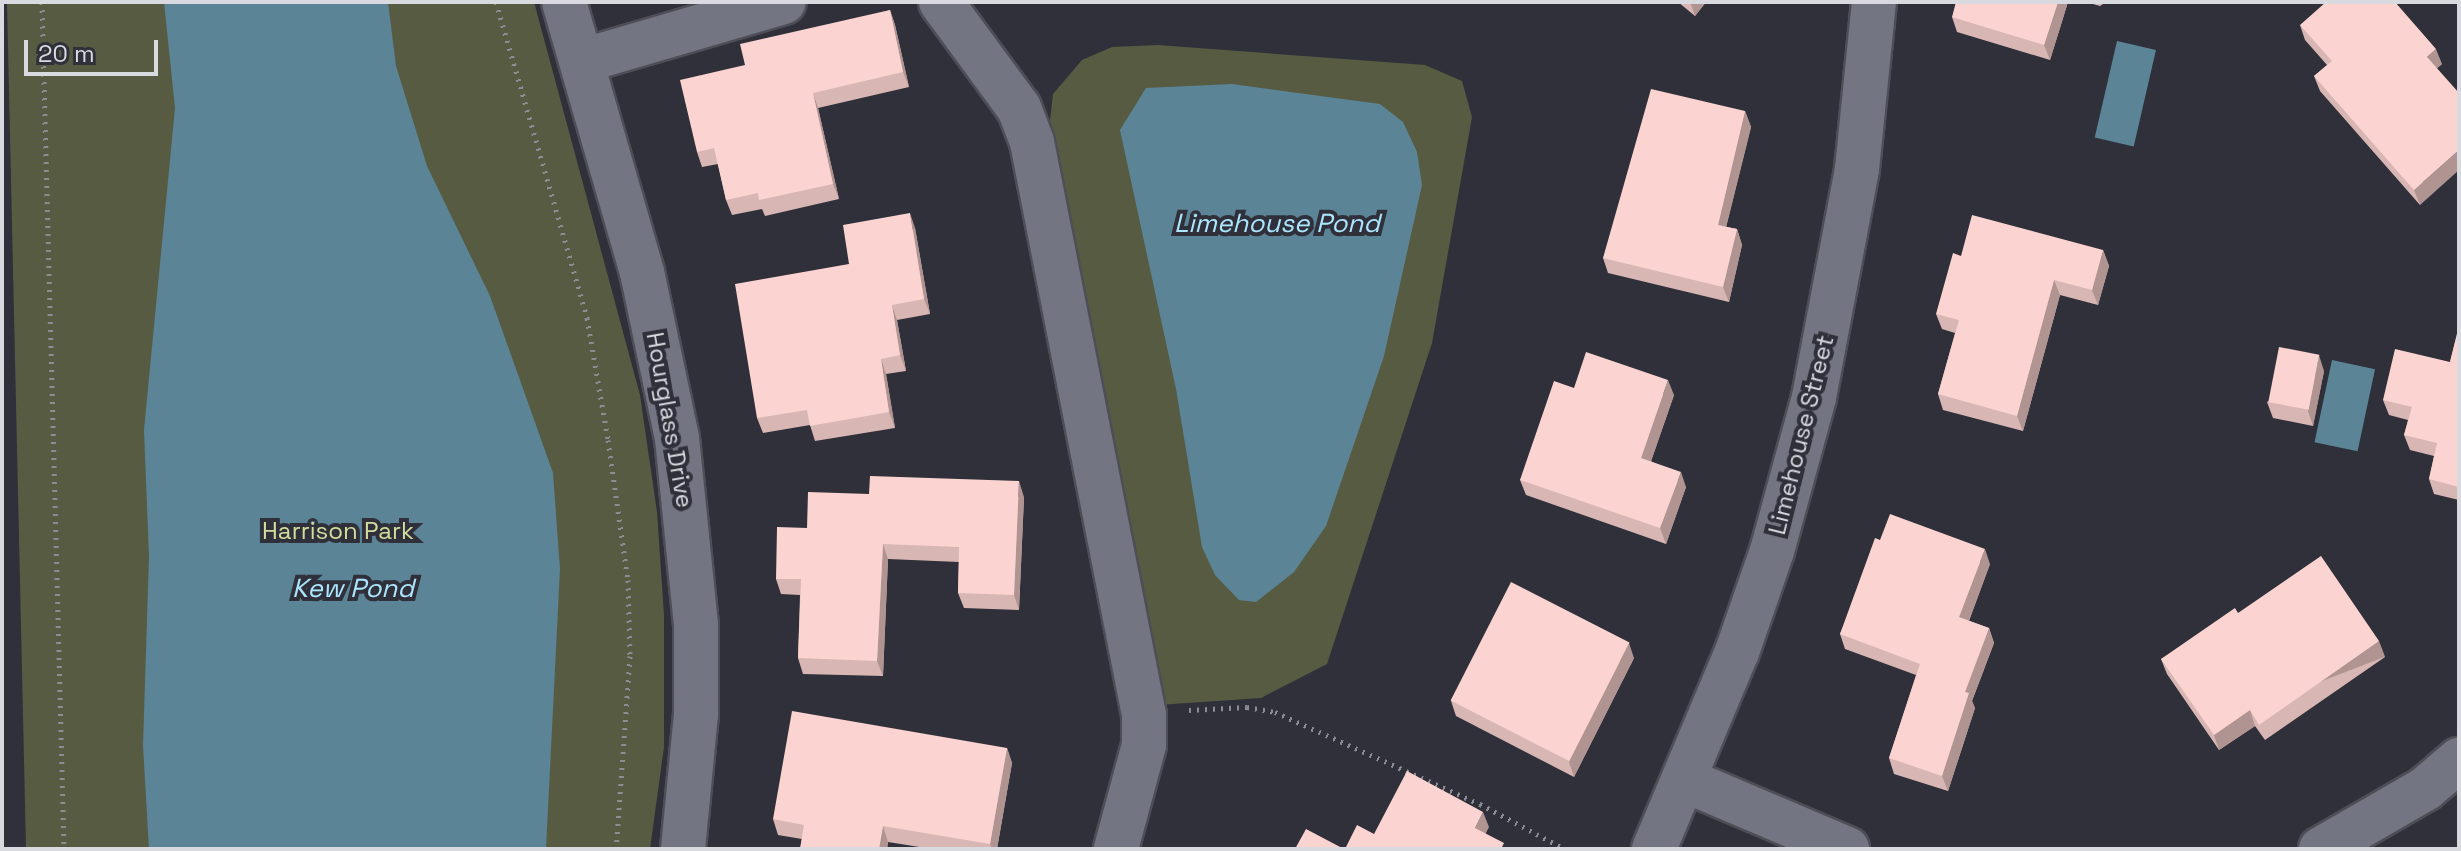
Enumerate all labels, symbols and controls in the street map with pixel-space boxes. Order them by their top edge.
scale bar [28,24,162,74]
text: 20 m [38,38,95,69]
water label: Limehouse Pond [1174,208,1380,240]
street label: Hourglass Drive [640,330,700,510]
street label: Limehouse Street [1762,332,1840,538]
park label: Harrison Park [262,517,414,545]
water label: Kew Pond [292,573,414,605]

